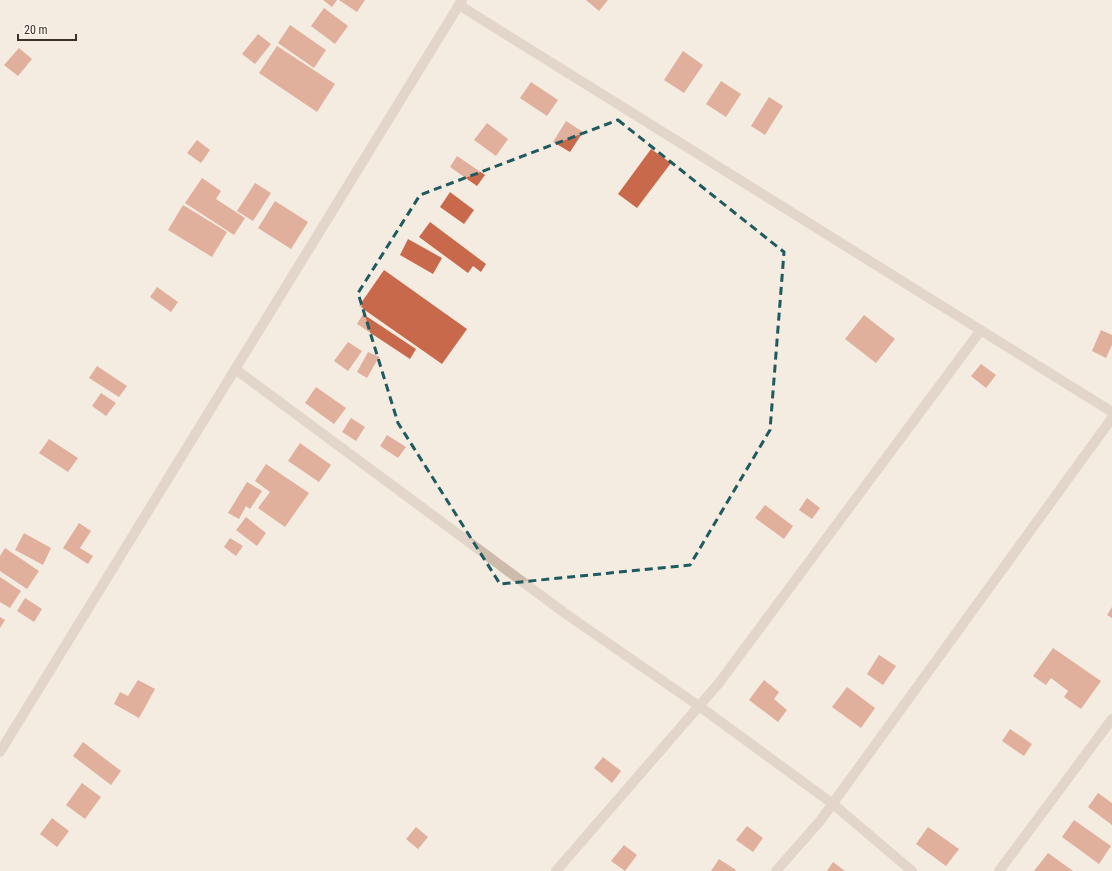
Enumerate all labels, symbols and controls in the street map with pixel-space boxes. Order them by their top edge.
scale bar [18,16,76,42]
text: 20 m [24,23,48,37]

